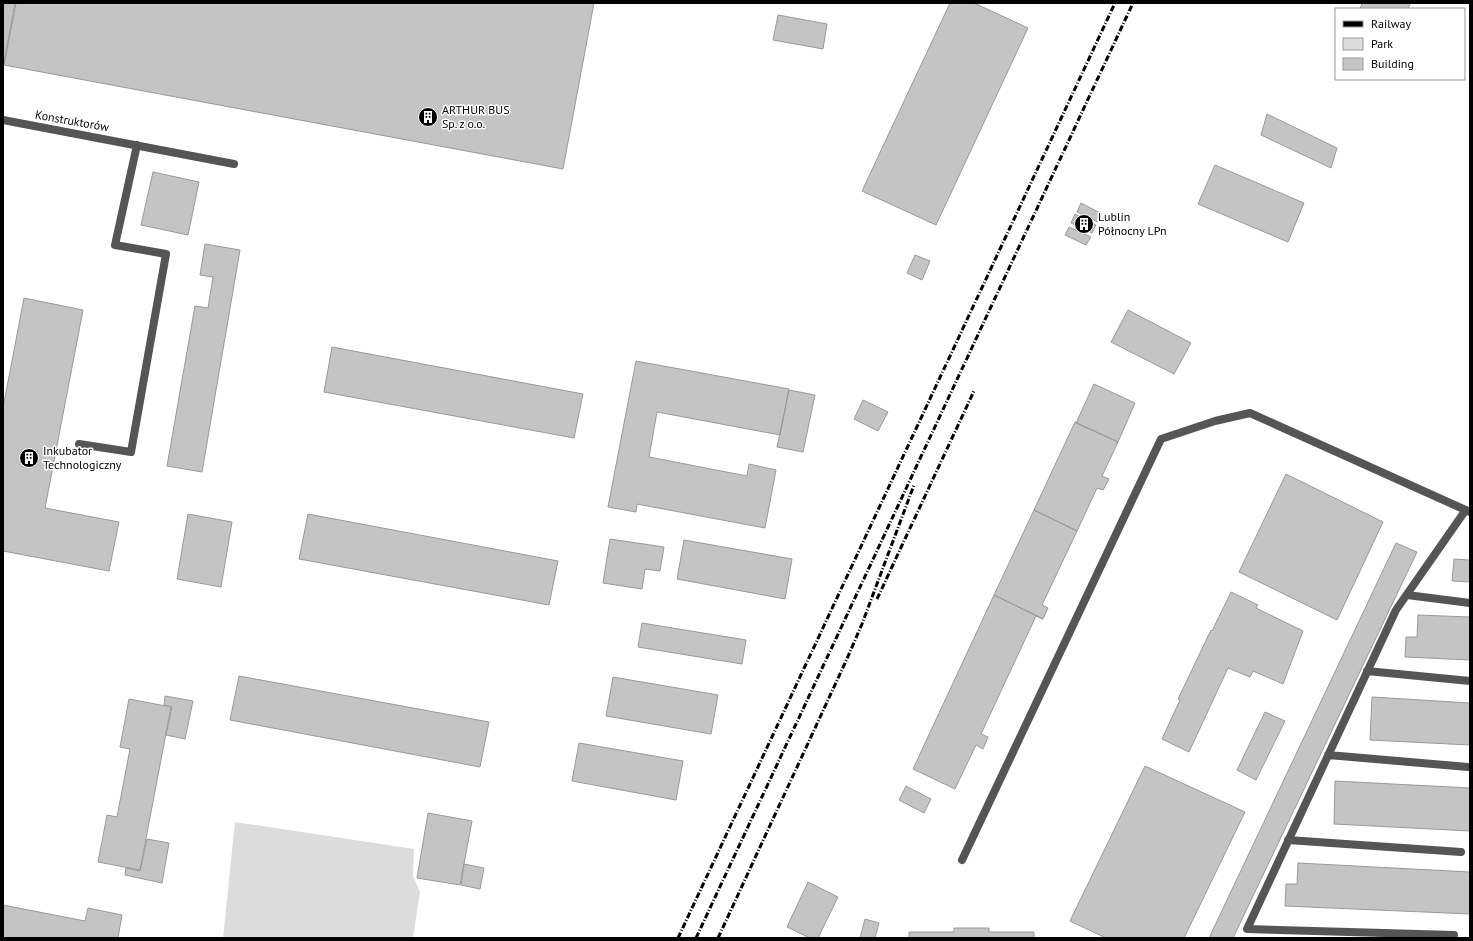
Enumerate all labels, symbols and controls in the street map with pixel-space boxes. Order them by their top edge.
legend [1335,8,1465,80]
text: Railway [1371,16,1411,31]
text: Park [1371,36,1393,51]
text: Building [1371,56,1414,71]
place label: ARTHUR BUS Sp. z o.o. [442,102,510,131]
building icon: ARTHUR BUS Sp. z o.o. [417,106,439,128]
street label: Konstruktorów [34,107,110,134]
place label: Lublin Północny LPn [1098,209,1167,238]
building icon: Lublin Północny LPn [1073,213,1095,235]
place label: Inkubator Technologiczny [43,443,122,472]
building icon: Inkubator Technologiczny [18,447,40,469]

